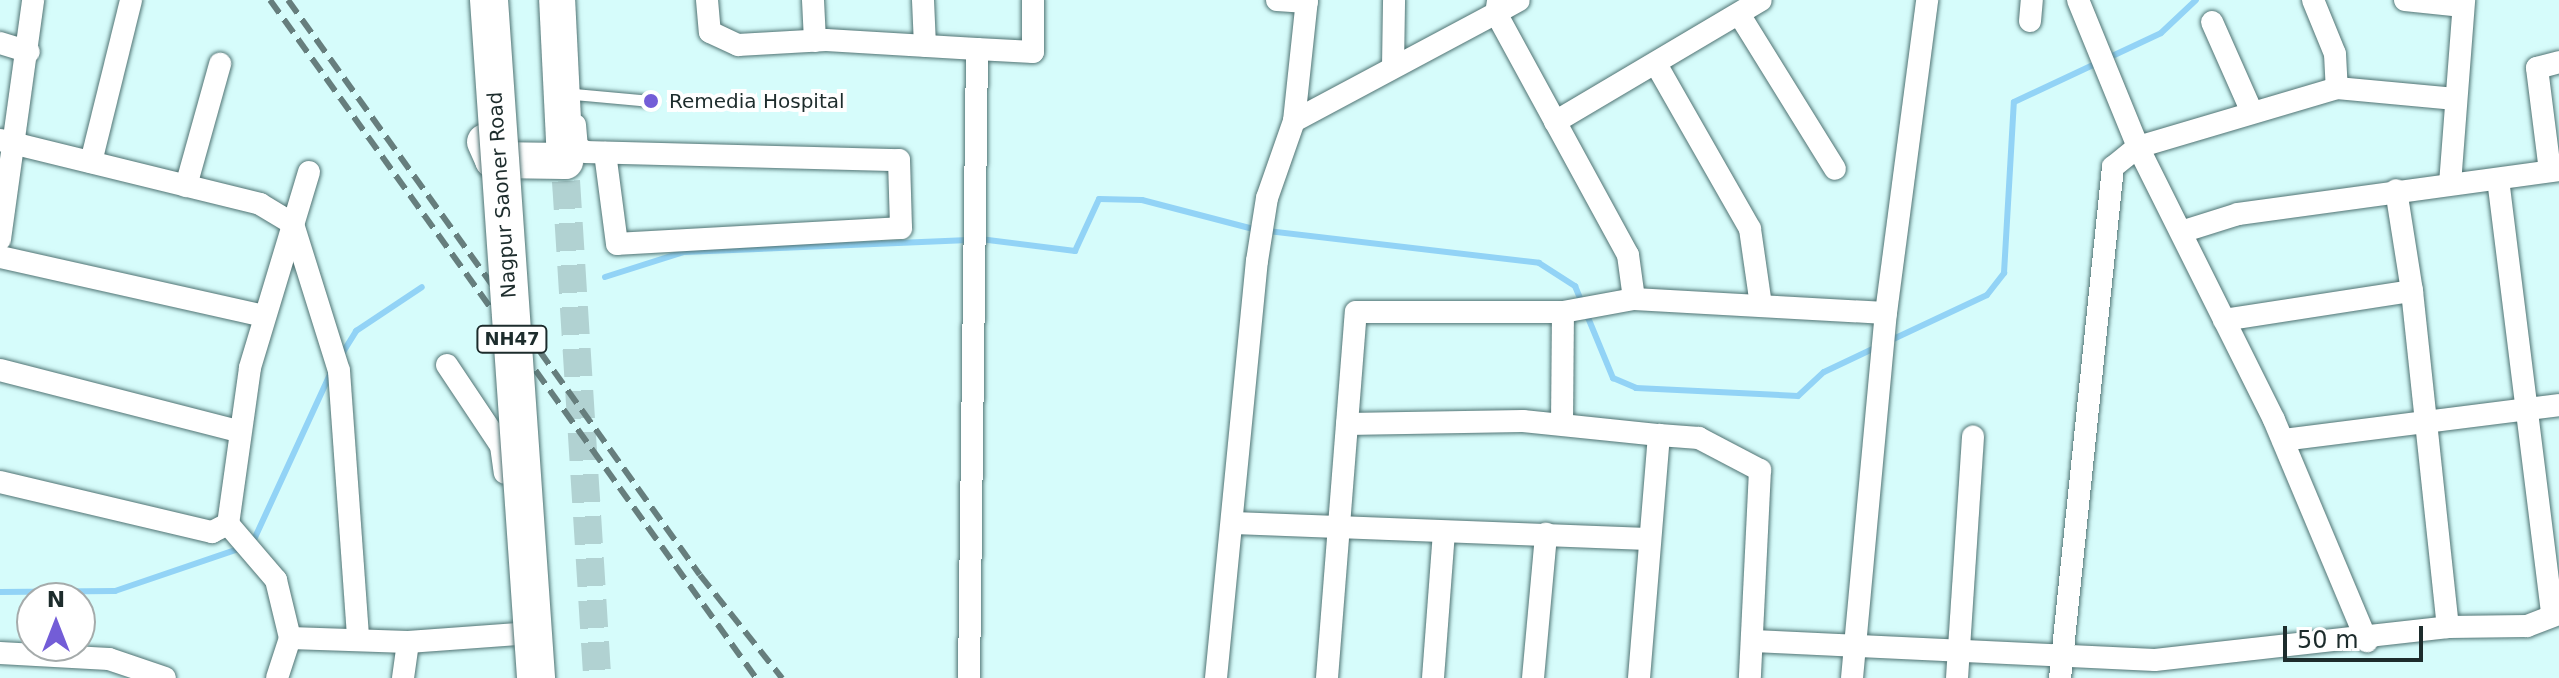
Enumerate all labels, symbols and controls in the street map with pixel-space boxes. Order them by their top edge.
place label: Remedia Hospital [669,89,845,113]
marker: Remedia Hospital [640,90,662,112]
street label: Nagpur Saoner Road [483,91,521,299]
road number: NH47 [476,325,548,353]
north arrow [16,582,96,662]
text: N [47,587,65,612]
scale bar [2287,610,2427,660]
text: 50 m [2297,626,2359,654]

